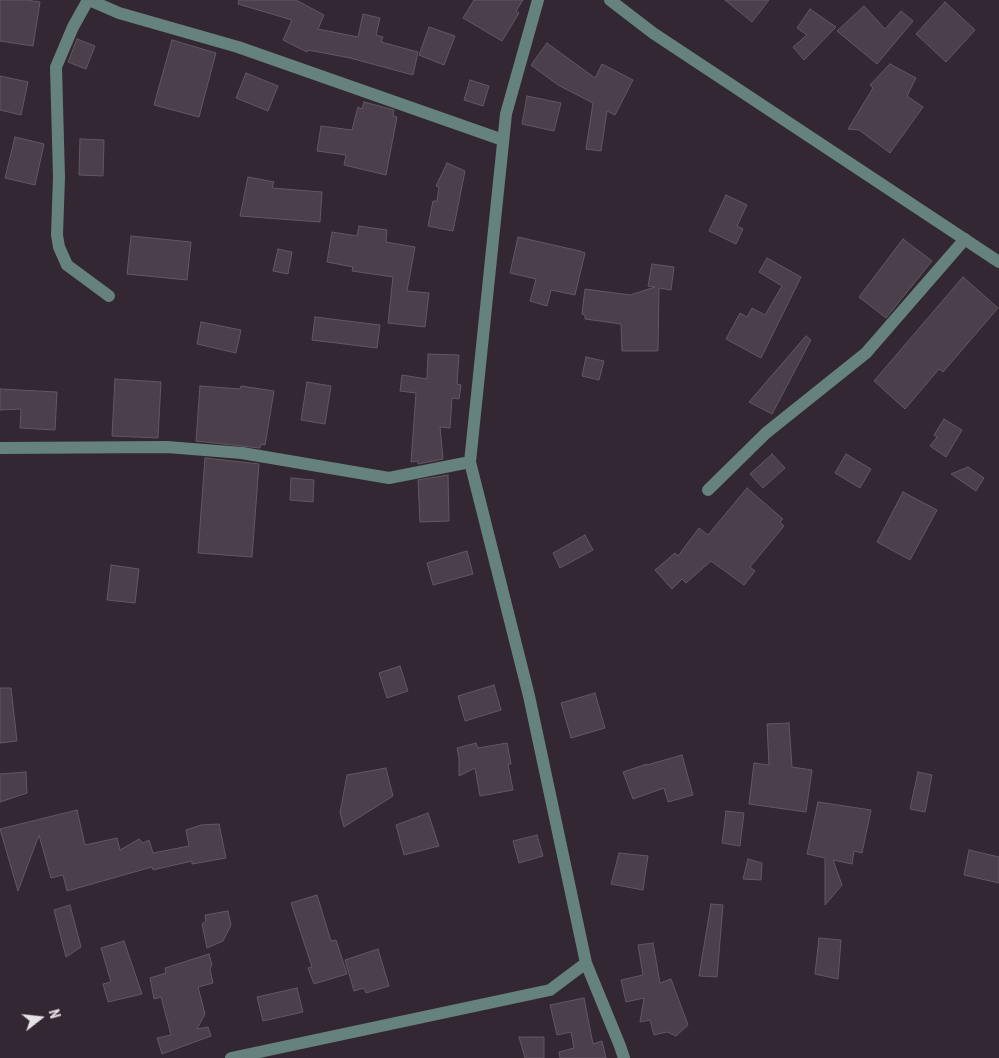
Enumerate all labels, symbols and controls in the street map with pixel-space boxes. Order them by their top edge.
north arrow [15,993,65,1043]
text: N [46,1008,63,1020]

